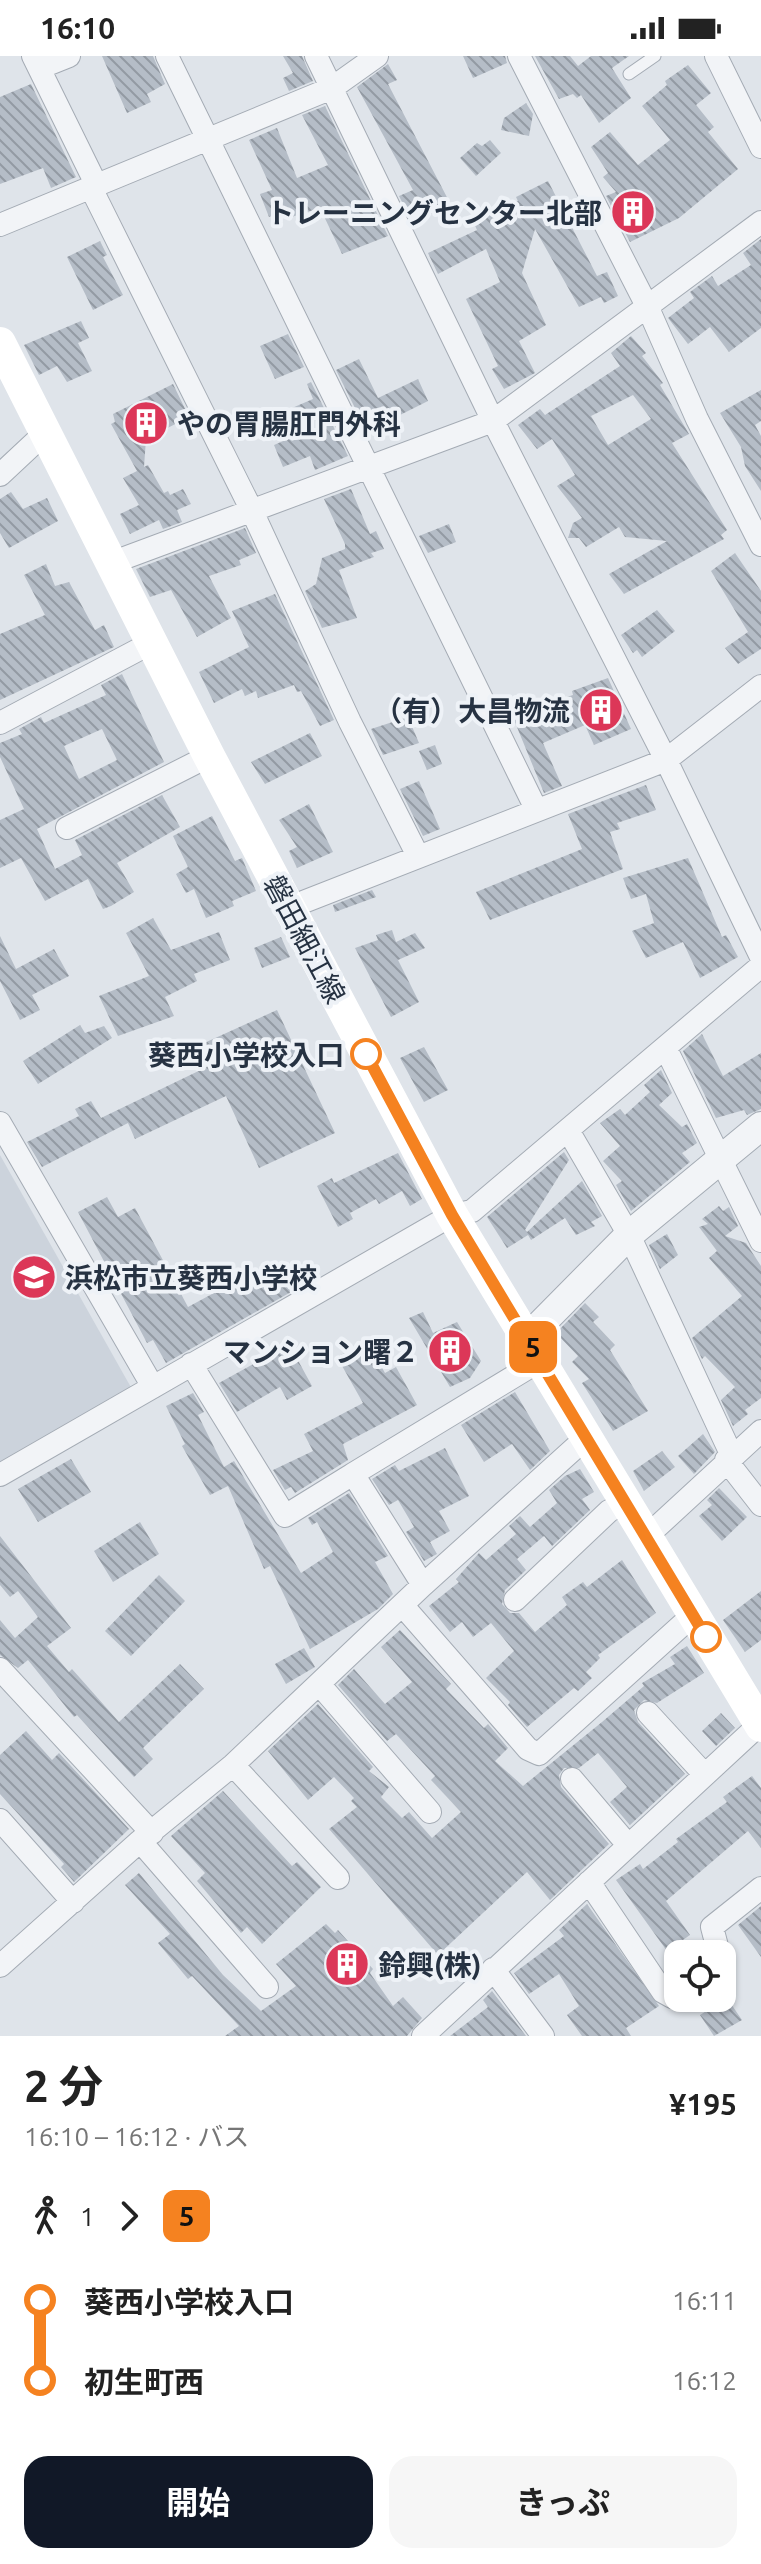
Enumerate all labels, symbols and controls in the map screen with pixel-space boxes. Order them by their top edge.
text: 16:10 [40,11,115,45]
building icon: トレーニングセンター北部 [609,188,657,236]
place label: トレーニングセンター北部 [266,197,602,228]
building icon: やの胃腸肛門外科 [122,399,170,447]
place label: やの胃腸肛門外科 [177,408,401,439]
building icon: （有）大昌物流 [577,686,625,734]
place label: （有）大昌物流 [374,695,570,726]
street label: 磐田細江線 [258,870,352,1008]
place label: 葵西小学校入口 [148,1039,344,1070]
marker: 葵西小学校入口 [351,1039,381,1069]
school or university icon: 浜松市立葵西小学校 [10,1253,58,1301]
place label: 浜松市立葵西小学校 [65,1262,317,1293]
line badge: 5 [507,1321,559,1373]
building icon: マンション曙２ [426,1327,474,1375]
text: 5 [525,1331,541,1362]
place label: マンション曙２ [223,1336,419,1367]
unlabelled marker [691,1622,721,1652]
building icon: 鈴興(株) [323,1940,371,1988]
map controls [664,1940,736,2012]
button: locate [664,1940,736,2012]
place label: 鈴興(株) [378,1949,481,1981]
text: 2 分 [24,2061,103,2110]
text: ¥195 [669,2087,737,2121]
text: 16:10 – 16:12 · バス [24,2122,249,2151]
icon: walk [24,2194,68,2238]
icon: forward [107,2194,151,2238]
text: 5 [179,2200,194,2231]
text: 1 [80,2202,95,2231]
text: 葵西小学校入口 [84,2285,294,2319]
text: 16:11 [672,2286,737,2315]
text: 初生町西 [84,2365,204,2399]
text: 16:12 [672,2366,737,2395]
button: 開始 [24,2456,373,2548]
button: きっぷ [389,2456,737,2548]

